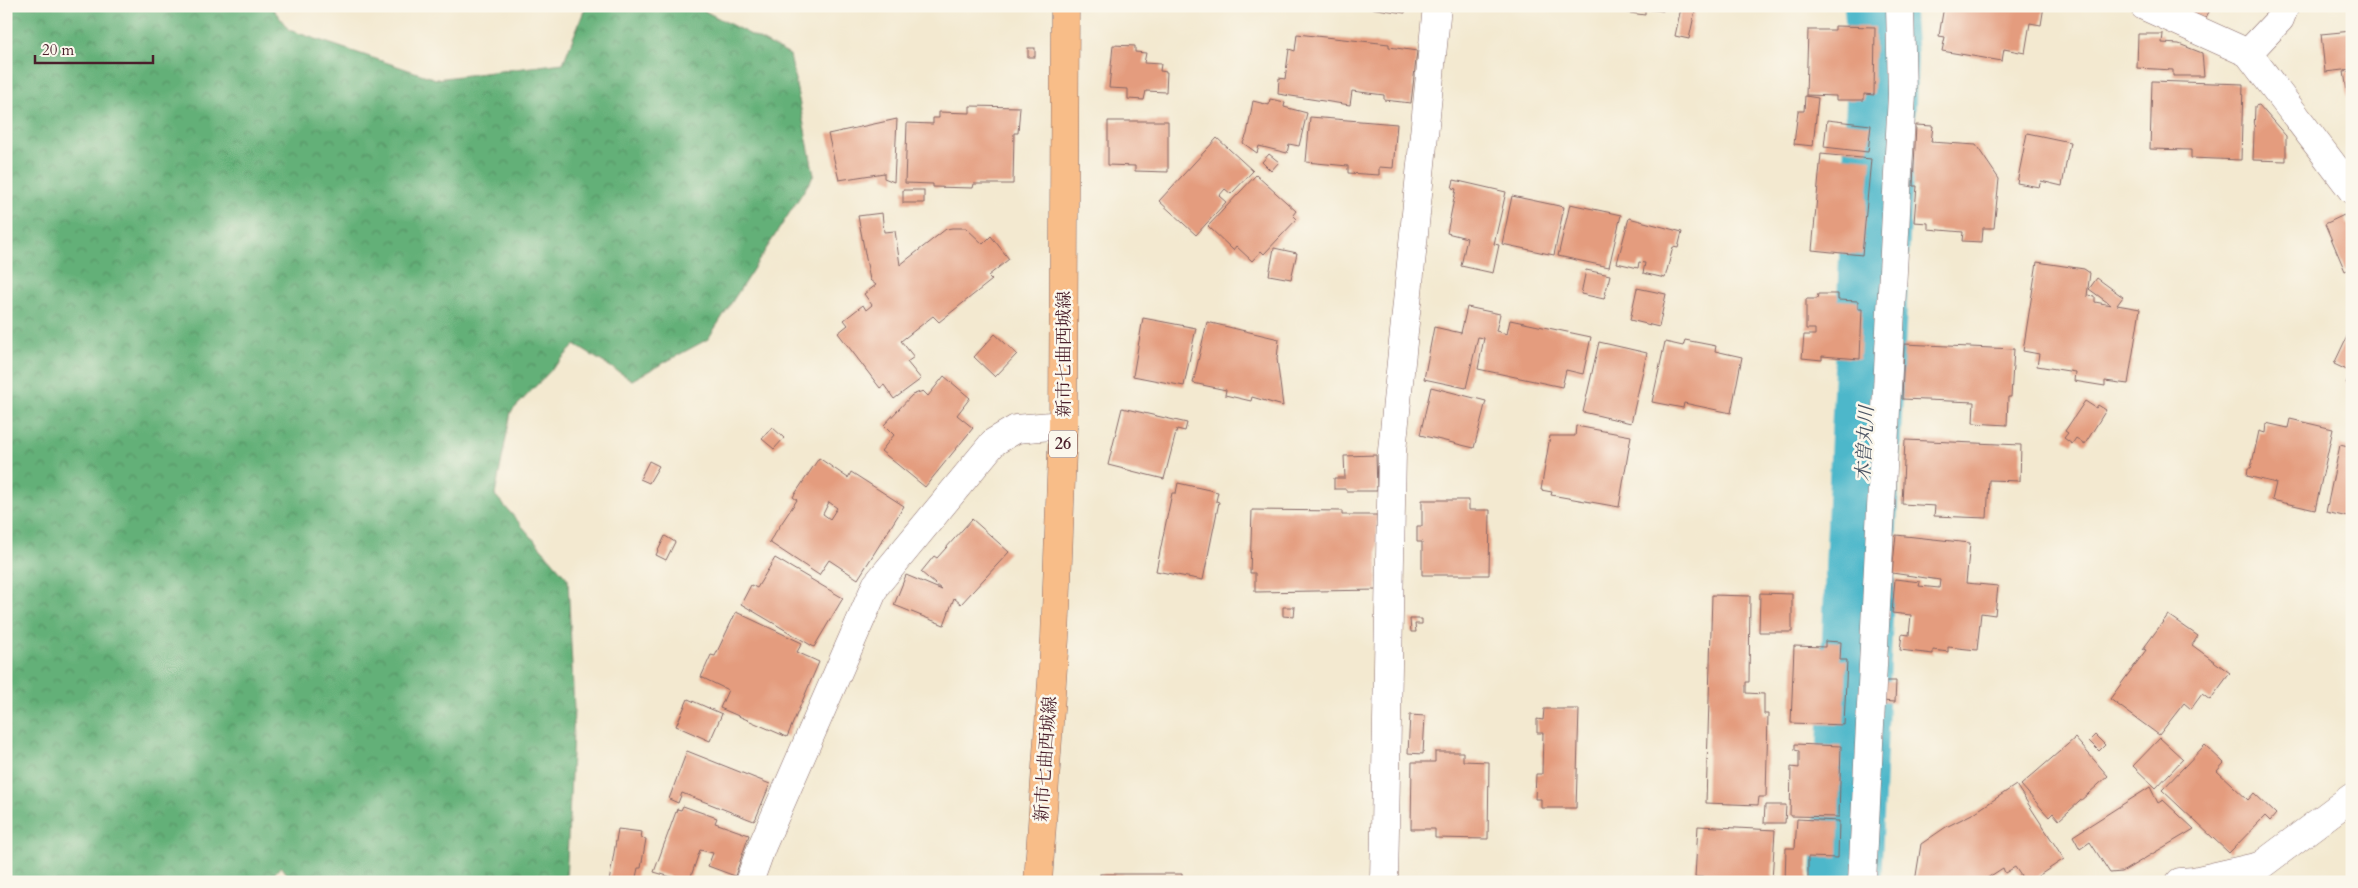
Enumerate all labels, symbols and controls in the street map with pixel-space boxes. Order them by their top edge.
scale bar [35,32,152,64]
text: 20 m [42,40,74,60]
street label: 新市七曲西城線 [1052,291,1077,417]
water label: 木曽丸川 [1850,403,1880,483]
road number: 26 [1049,430,1077,458]
street label: 新市七曲西城線 [1029,695,1063,823]

